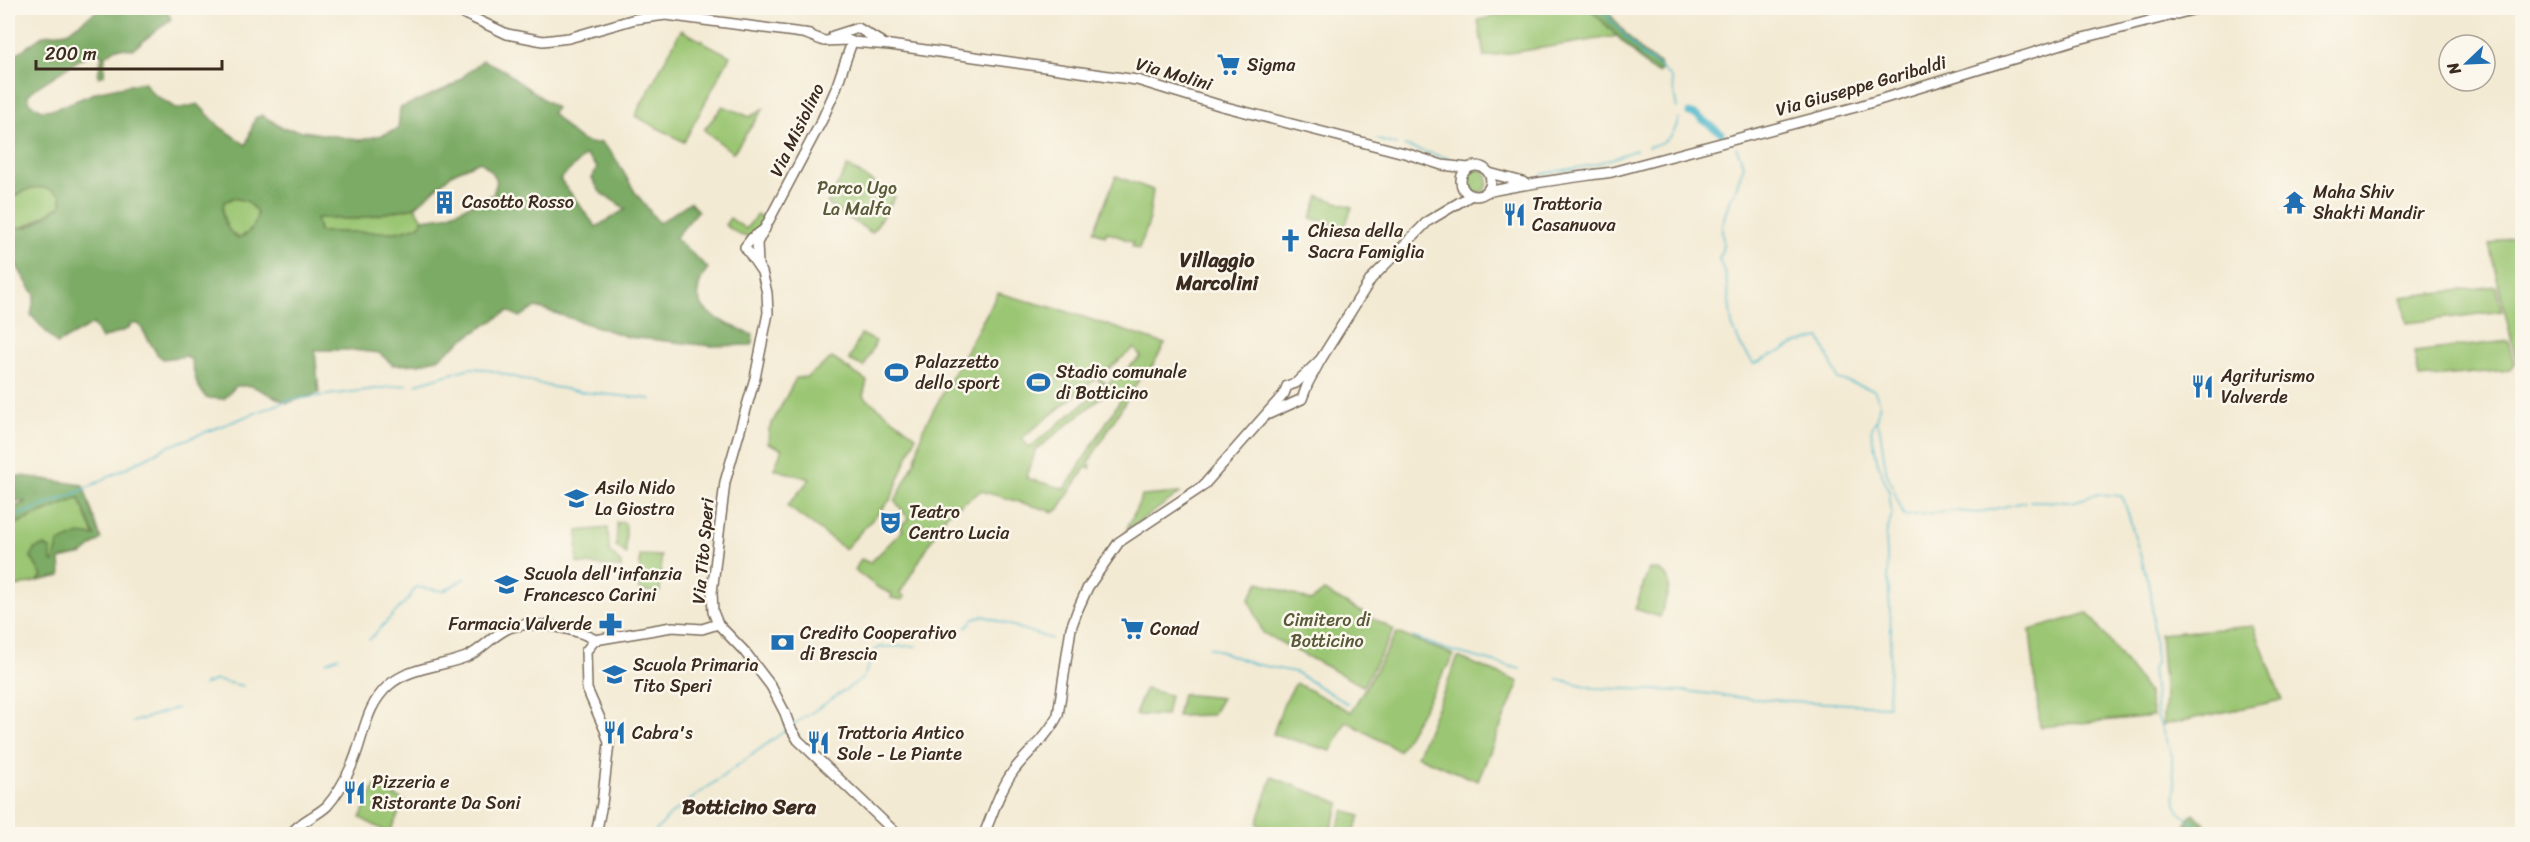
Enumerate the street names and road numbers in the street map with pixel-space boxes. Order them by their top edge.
street label: Via Giuseppe Garibaldi [1772,46,1951,126]
street label: Via Molini [1132,48,1217,100]
street label: Via Misiolino [760,78,834,182]
street label: Via Tito Speri [682,496,724,605]

